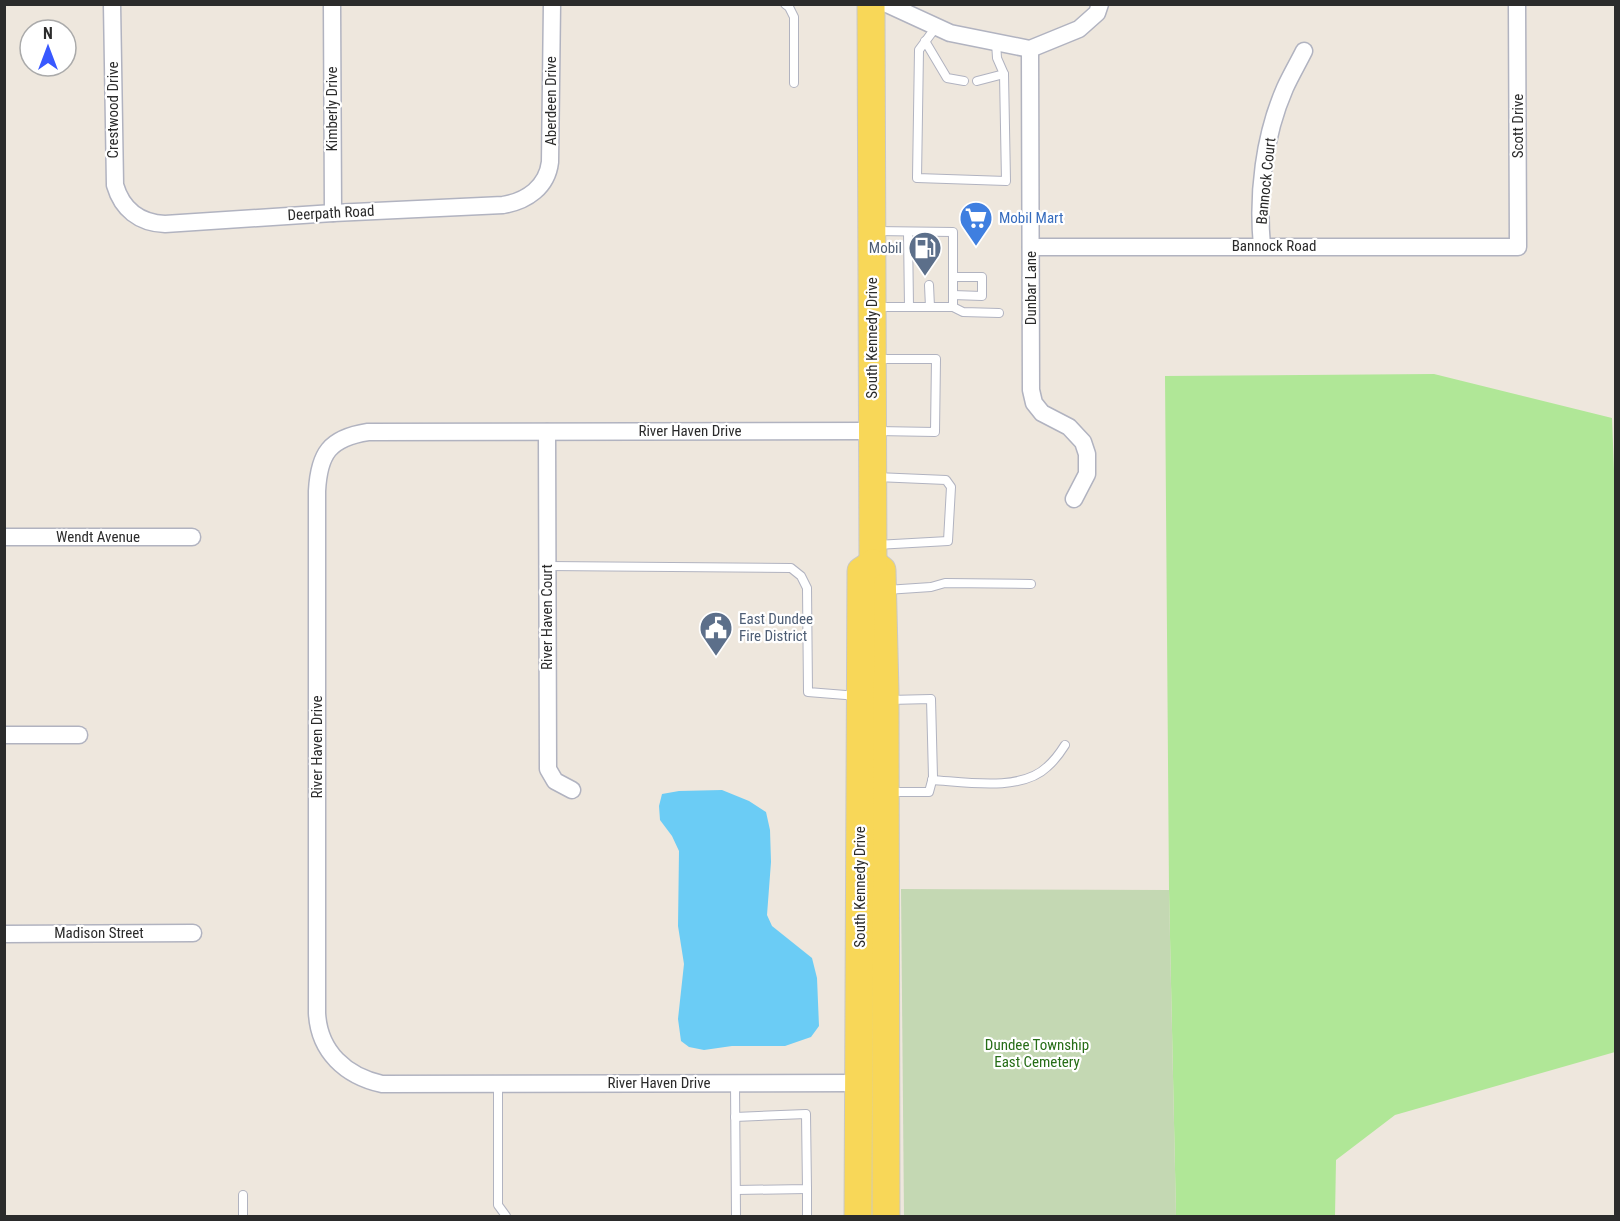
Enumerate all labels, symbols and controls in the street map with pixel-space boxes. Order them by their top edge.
north arrow [18,18,78,78]
text: N [43,24,53,43]
street label: Aberdeen Drive [542,56,560,146]
street label: Crestwood Drive [104,62,122,158]
street label: Kimberly Drive [323,67,341,151]
street label: Scott Drive [1509,94,1527,158]
street label: Bannock Court [1252,137,1280,225]
supermarket icon: Mobil Mart [958,200,994,247]
street label: Deerpath Road [287,202,375,224]
place label: Mobil Mart [999,209,1063,227]
fuel station icon: Mobil [907,230,943,277]
street label: Bannock Road [1232,237,1316,255]
place label: Mobil [869,239,902,257]
street label: Dunbar Lane [1022,251,1040,325]
street label: South Kennedy Drive [863,277,881,399]
street label: River Haven Drive [638,422,742,440]
street label: Wendt Avenue [56,528,140,546]
street label: River Haven Court [538,564,556,670]
public building icon: East Dundee Fire District [698,610,734,657]
place label: East Dundee Fire District [739,610,813,645]
street label: River Haven Drive [308,695,326,799]
street label: South Kennedy Drive [851,826,869,948]
street label: Madison Street [54,924,144,942]
park label: Dundee Township East Cemetery [985,1036,1089,1071]
street label: River Haven Drive [607,1074,711,1092]

